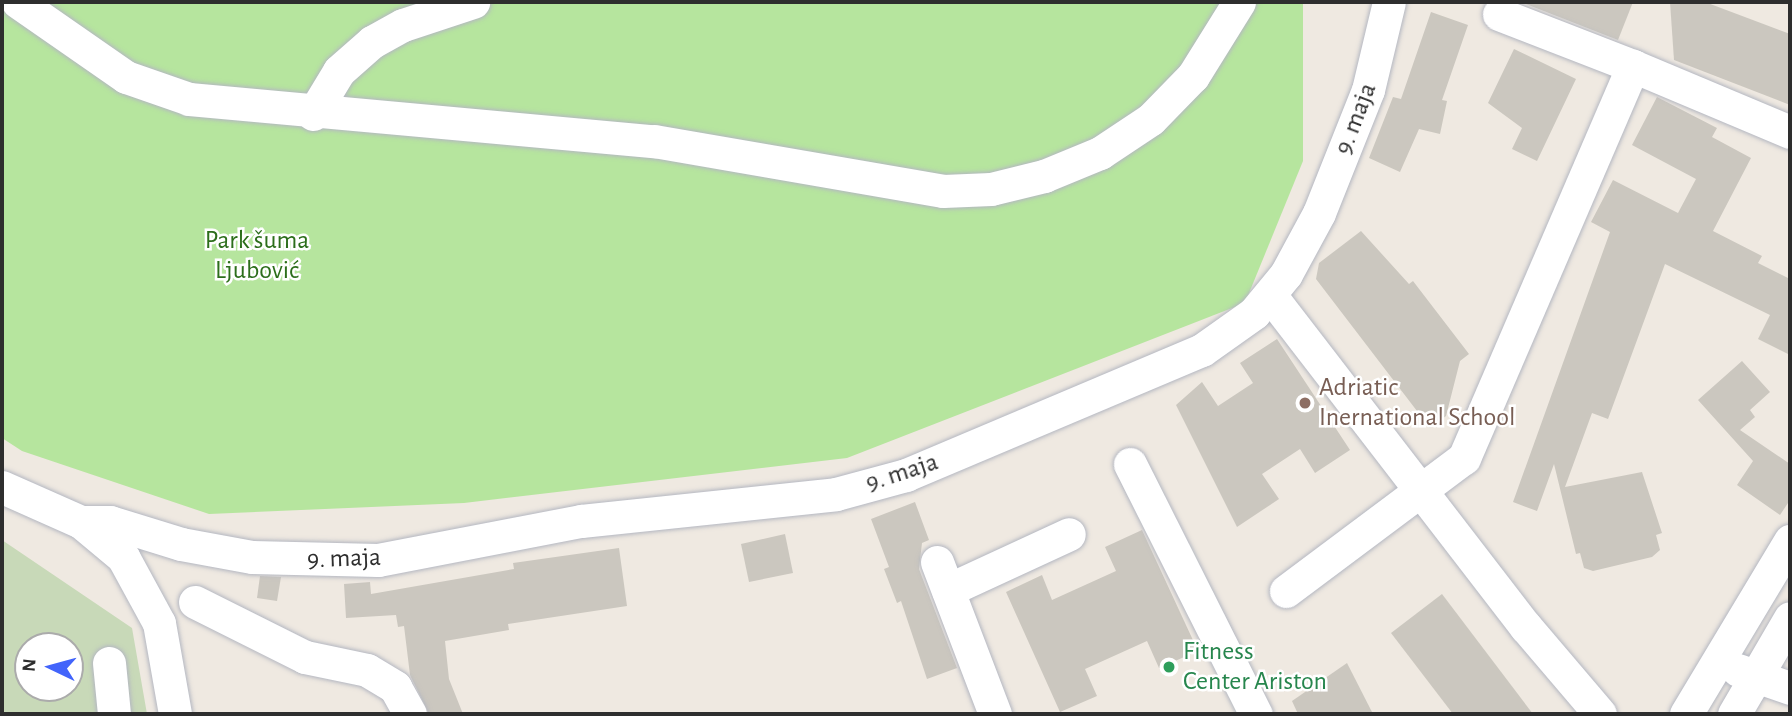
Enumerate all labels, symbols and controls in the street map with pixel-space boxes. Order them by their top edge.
street label: 9. maja [1328,79,1384,159]
park label: Park šuma Ljubović [205,225,309,286]
place label: Adriatic Inernational School [1319,372,1515,434]
marker: Adriatic Inernational School [1297,395,1313,411]
street label: 9. maja [862,447,942,499]
street label: 9. maja [306,542,382,576]
north arrow [14,632,84,702]
place label: Fitness Center Ariston [1183,636,1327,698]
text: N [20,658,40,673]
marker: Fitness Center Ariston [1161,659,1177,675]

